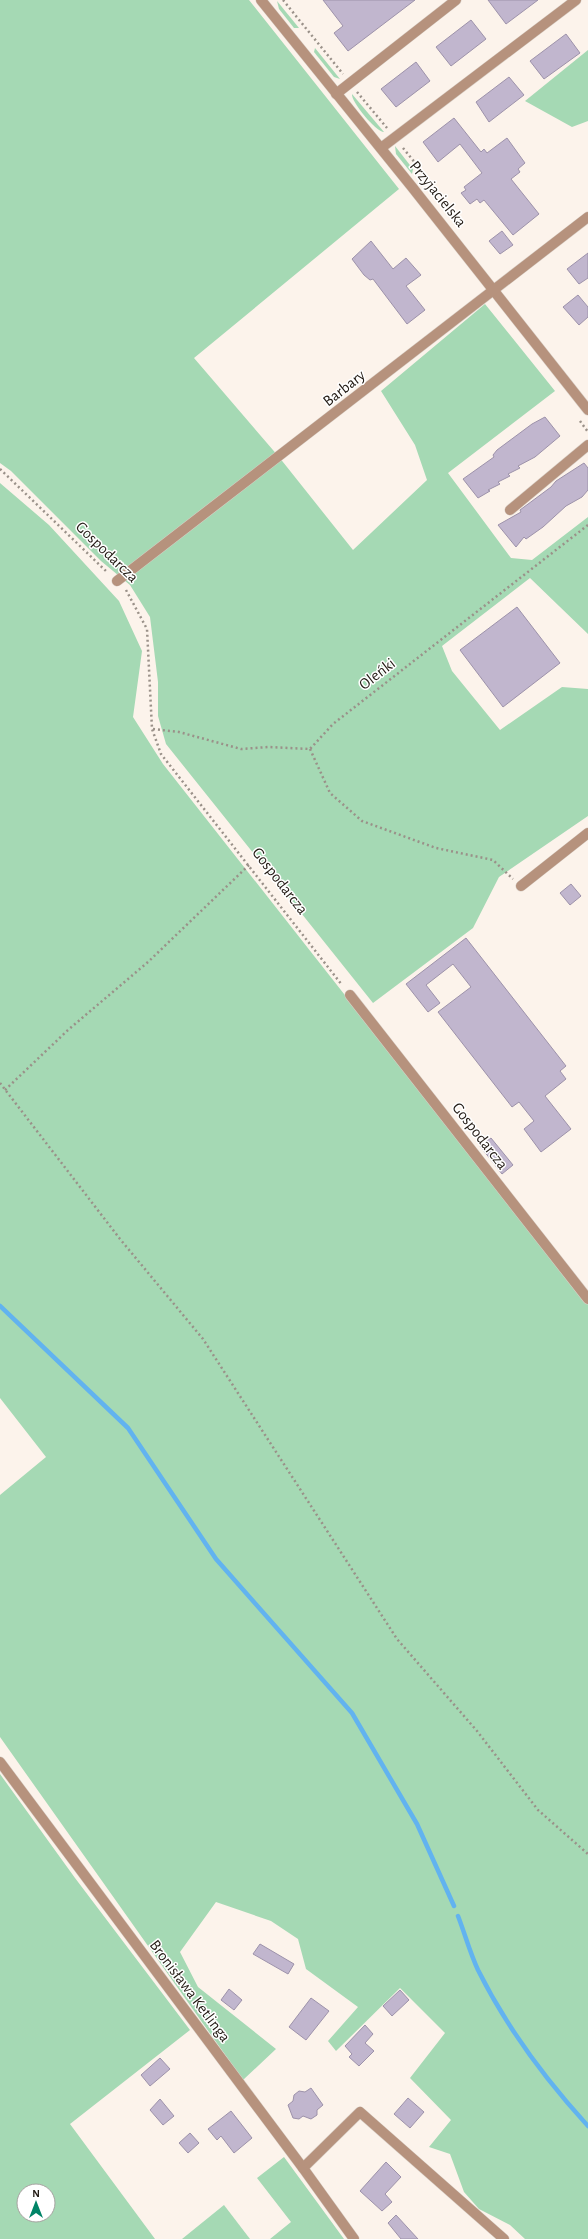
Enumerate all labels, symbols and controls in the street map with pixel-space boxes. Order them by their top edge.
street label: Przyjacielska [406,158,469,231]
street label: Barbary [320,367,369,410]
street label: Gospodarcza [73,519,141,585]
street label: Oleńki [356,655,398,693]
street label: Gospodarcza [249,845,311,917]
street label: Gospodarcza [449,1100,511,1172]
street label: Bronisława Ketlinga [147,1937,233,2045]
north arrow [16,2183,56,2223]
text: N [32,2188,40,2199]

